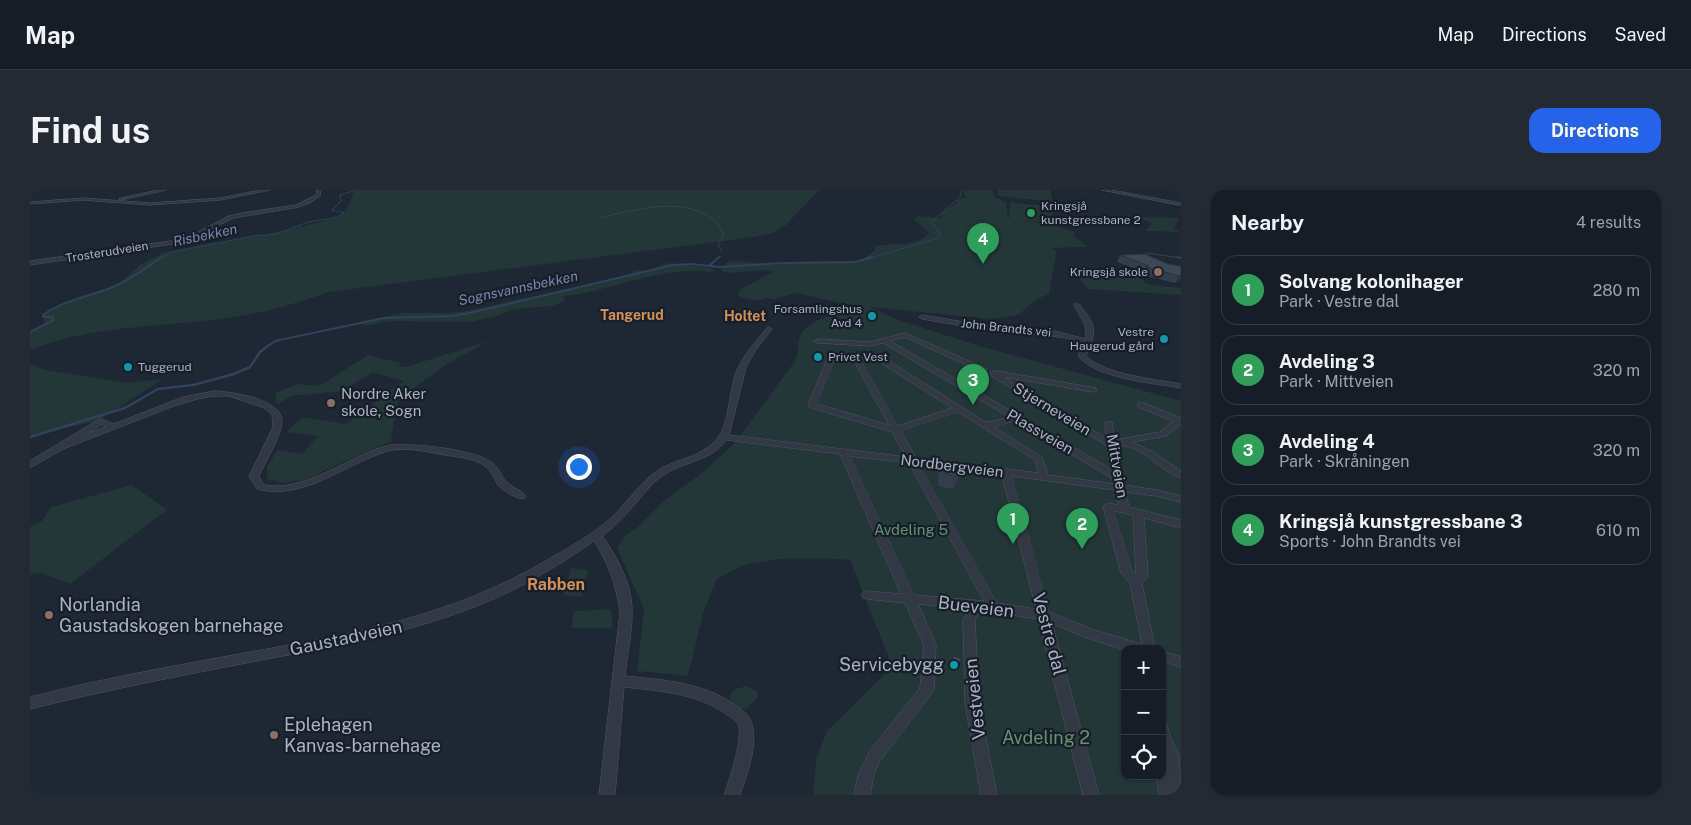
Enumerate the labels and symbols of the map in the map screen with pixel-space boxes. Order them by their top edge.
place label: Kringsjå kunstgressbane 2 [1041,199,1141,227]
marker: Kringsjå kunstgressbane 2 [1025,207,1037,219]
water label: Risbekken [171,220,239,250]
pin: 4 [967,223,999,264]
street label: Trosterudveien [65,239,149,265]
place label: Kringsjå skole [1070,265,1148,279]
marker: Kringsjå skole [1152,266,1164,278]
water label: Sognsvannsbekken [457,267,579,308]
place label: Forsamlingshus Avd 4 [774,302,862,330]
district label: Tangerud [600,307,664,323]
district label: Holtet [724,308,766,324]
marker: Forsamlingshus Avd 4 [866,310,878,322]
street label: John Brandts vei [960,316,1052,340]
place label: Vestre Haugerud gård [1070,325,1154,353]
marker: Vestre Haugerud gård [1158,333,1170,345]
place label: Privet Vest [828,350,888,364]
marker: Privet Vest [812,351,824,363]
place label: Tuggerud [138,360,192,374]
marker: Tuggerud [122,361,134,373]
pin: 3 [957,364,989,405]
street label: Stjerneveien [1010,379,1094,438]
place label: Nordre Aker skole, Sogn [341,385,426,419]
marker: Nordre Aker skole, Sogn [325,397,337,409]
street label: Plassveien [1004,406,1077,457]
street label: Mittveien [1104,433,1131,499]
street label: Nordbergveien [900,451,1005,480]
your location [566,454,592,480]
pin: 1 [997,503,1029,544]
pin: 2 [1066,508,1098,549]
park label: Avdeling 5 [874,521,948,538]
district label: Rabben [527,575,585,594]
street label: Vestre dal [1028,590,1071,677]
street label: Bueveien [937,591,1015,622]
place label: Norlandia Gaustadskogen barnehage [59,594,284,636]
marker: Norlandia Gaustadskogen barnehage [43,609,55,621]
street label: Gaustadveien [288,615,404,660]
place label: Servicebygg [839,654,944,675]
street label: Vestveien [960,657,989,741]
marker: Servicebygg [948,659,960,671]
place label: Eplehagen Kanvas-barnehage [284,714,441,756]
park label: Avdeling 2 [1002,727,1090,748]
marker: Eplehagen Kanvas-barnehage [268,729,280,741]

